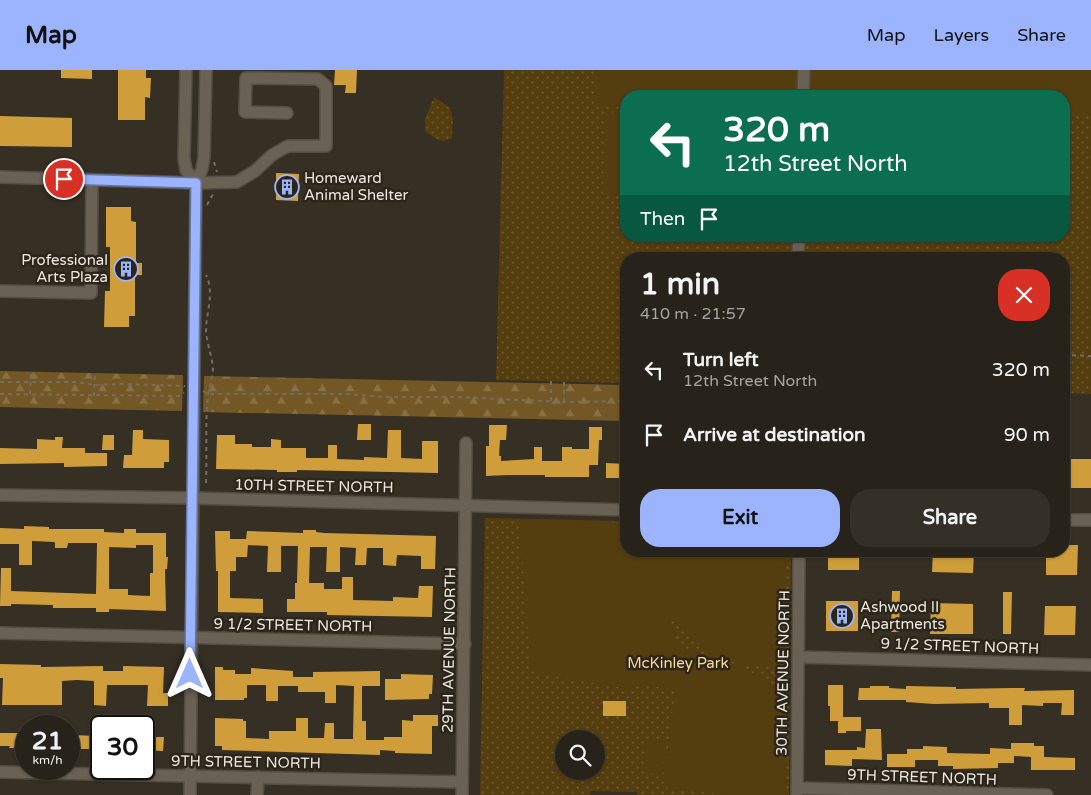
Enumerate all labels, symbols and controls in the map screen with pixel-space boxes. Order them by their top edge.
text: Map [25,21,77,50]
text: Map [867,24,906,46]
text: Layers [934,24,989,46]
text: Share [1017,24,1066,46]
text: 320 m [723,109,830,151]
icon: left [640,110,705,175]
text: 12th Street North [723,151,908,177]
pin [43,158,85,200]
icon: arrive [50,165,78,193]
place label: Homeward Animal Shelter [304,169,408,204]
building icon: Homeward Animal Shelter [274,174,300,200]
icon: arrive [695,205,723,233]
text: Then [640,208,685,230]
place label: Professional Arts Plaza [21,251,108,286]
building icon: Professional Arts Plaza [113,256,139,282]
text: 1 min [640,266,720,303]
button: close [998,269,1050,321]
text: 410 m · 21:57 [640,304,746,324]
text: Turn left [683,349,759,371]
icon: left [640,356,668,384]
text: 320 m [992,359,1050,381]
text: 12th Street North [683,371,817,391]
icon: arrive [640,421,668,449]
text: Arrive at destination [683,424,866,446]
text: 90 m [1004,424,1050,446]
street label: 10TH STREET NORTH [234,476,394,496]
button: Exit [640,489,840,547]
button: Share [850,489,1050,547]
street label: 29TH AVENUE NORTH [439,567,459,733]
street label: 30TH AVENUE NORTH [773,590,793,756]
place label: Ashwood II Apartments [860,598,945,633]
building icon: Ashwood II Apartments [829,603,855,629]
street label: 9 1/2 STREET NORTH [213,615,373,635]
street label: 9 1/2 STREET NORTH [880,634,1040,658]
position arrow [163,647,215,699]
park label: McKinley Park [627,654,729,672]
speed limit sign: 30 [90,715,155,780]
text: 21 [32,726,63,756]
map controls [555,730,605,780]
button: search [555,730,605,780]
street label: 9TH STREET NORTH [171,752,321,772]
text: km/h [32,753,63,767]
street label: 9TH STREET NORTH [847,765,997,789]

